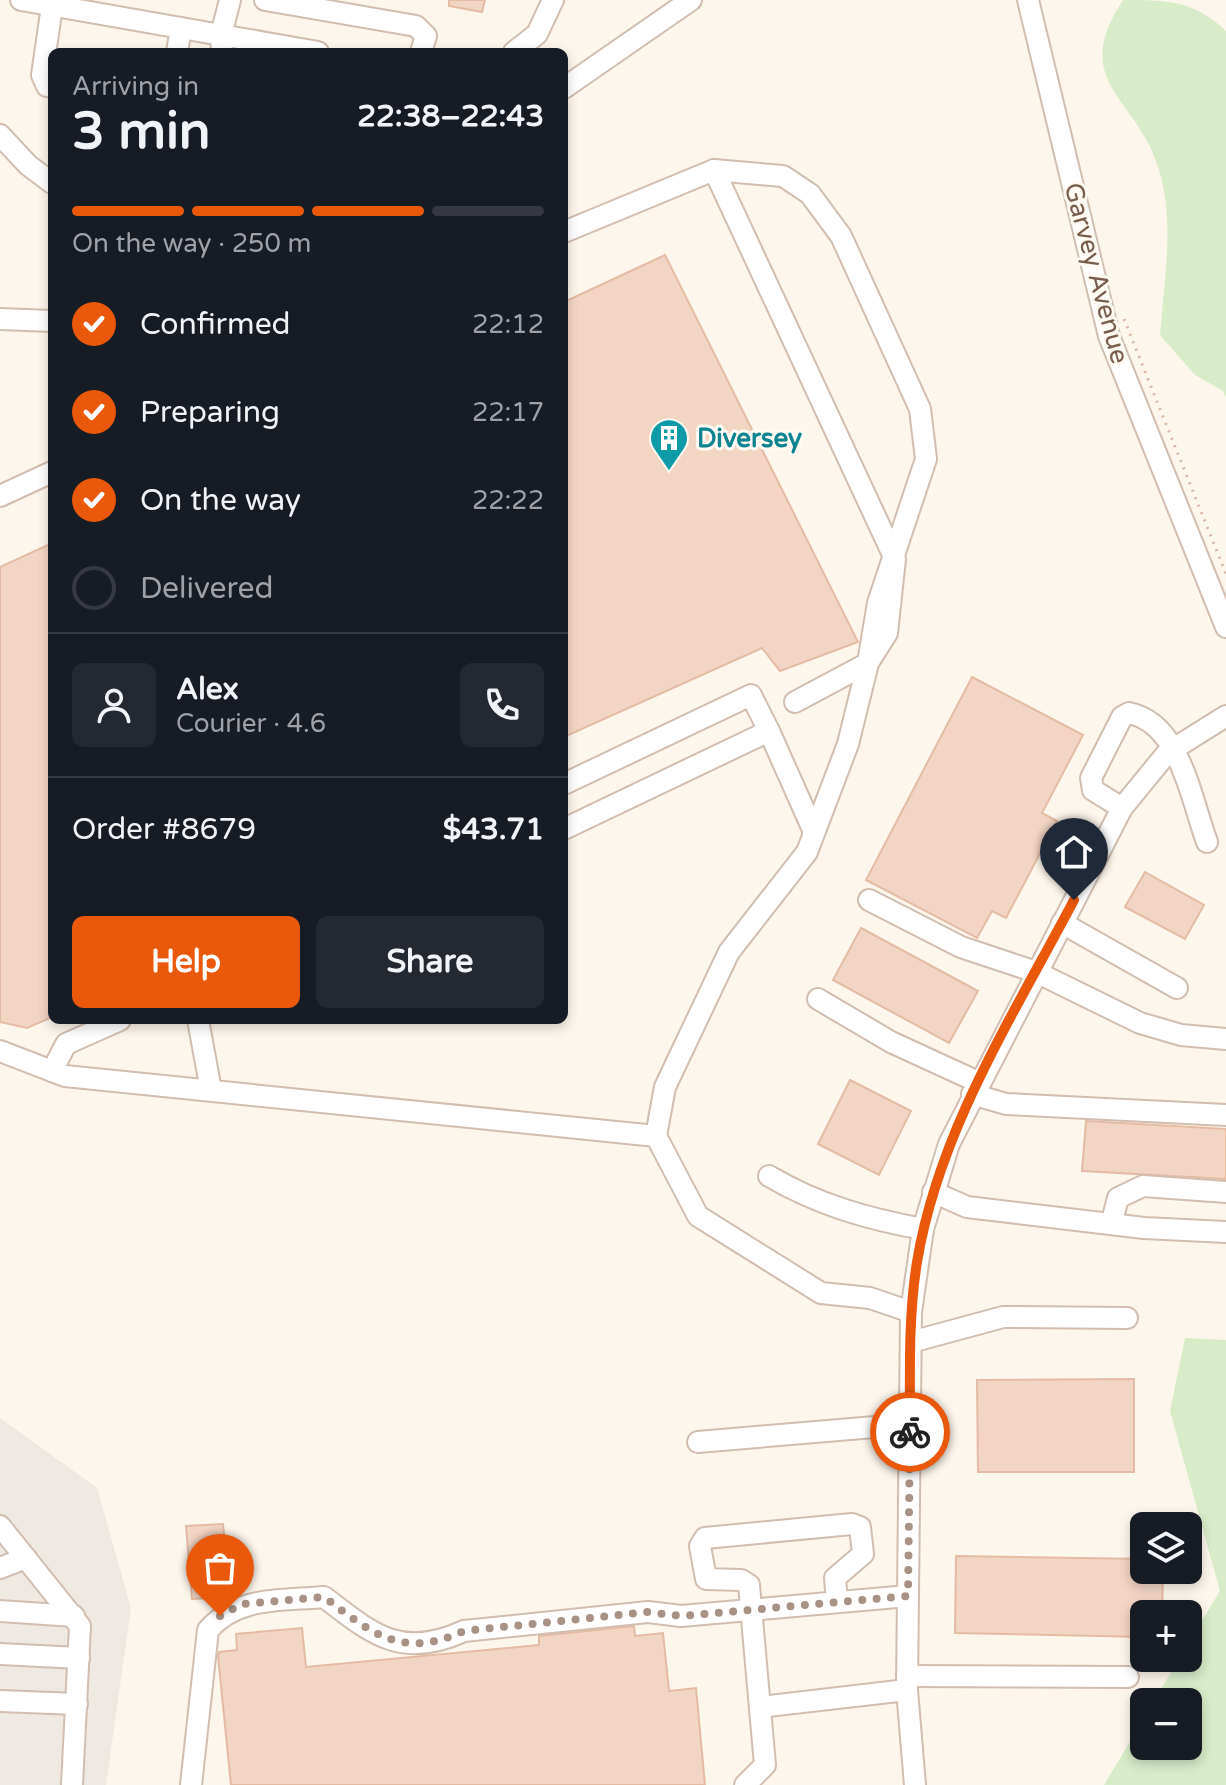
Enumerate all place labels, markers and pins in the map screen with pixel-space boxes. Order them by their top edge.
building icon: Diversey [648,417,690,472]
place label: Diversey [697,423,802,454]
pin [1040,818,1108,900]
pin [186,1534,254,1616]

